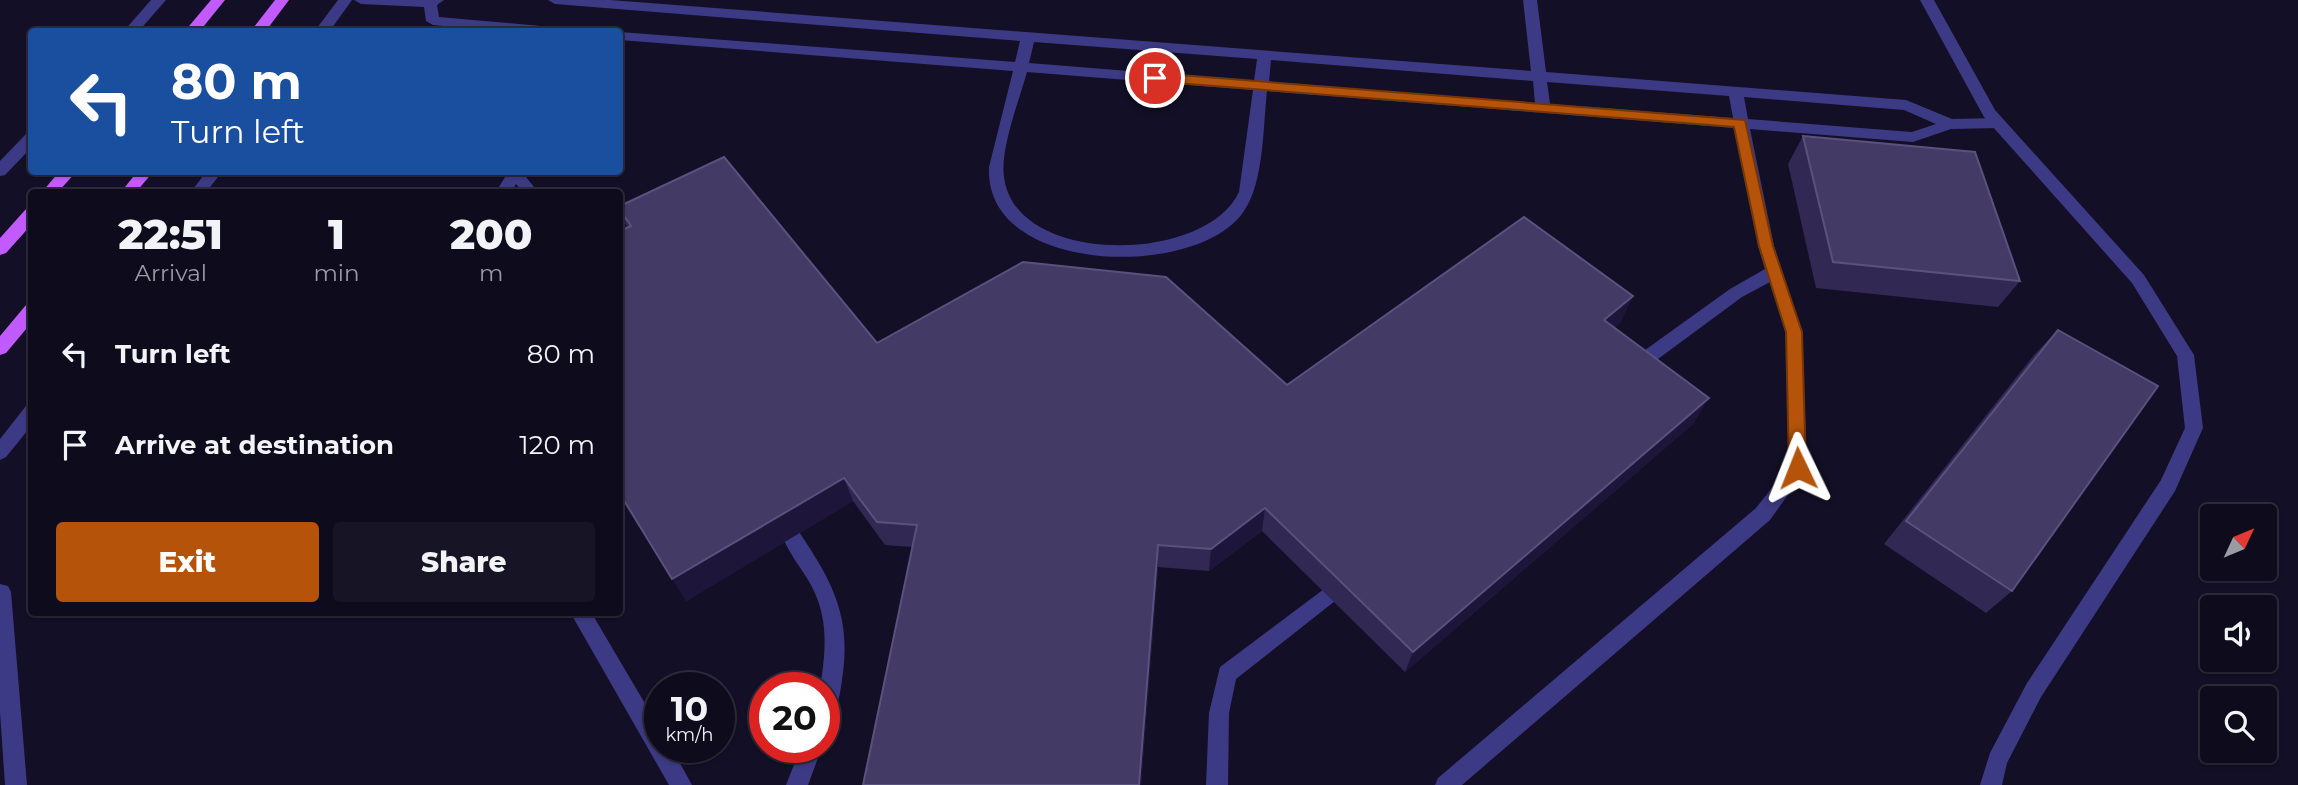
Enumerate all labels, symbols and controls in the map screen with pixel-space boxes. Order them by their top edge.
pin [1125,48,1185,108]
text: 80 m [171,52,302,111]
icon: left [56,56,147,147]
icon: arrive [1136,59,1174,97]
text: Turn left [171,112,305,151]
text: 22:51 [118,208,223,260]
text: 1 [328,208,345,260]
text: 200 [450,208,533,260]
text: Arrival [134,259,207,287]
text: min [313,259,360,287]
text: m [479,259,503,287]
icon: left [56,335,94,373]
text: Turn left [115,338,231,370]
text: 80 m [527,338,595,370]
icon: arrive [56,426,94,464]
text: Arrive at destination [115,429,394,461]
text: 120 m [519,429,595,461]
position arrow [1761,431,1835,505]
north arrow [2200,504,2277,581]
map controls [2200,504,2277,763]
button: Exit [56,522,319,602]
button: Share [333,522,595,602]
button: sound [2200,595,2277,672]
speed limit sign: 20 [749,672,840,763]
button: search [2200,686,2277,763]
text: 10 [671,687,708,730]
text: km/h [665,724,714,746]

